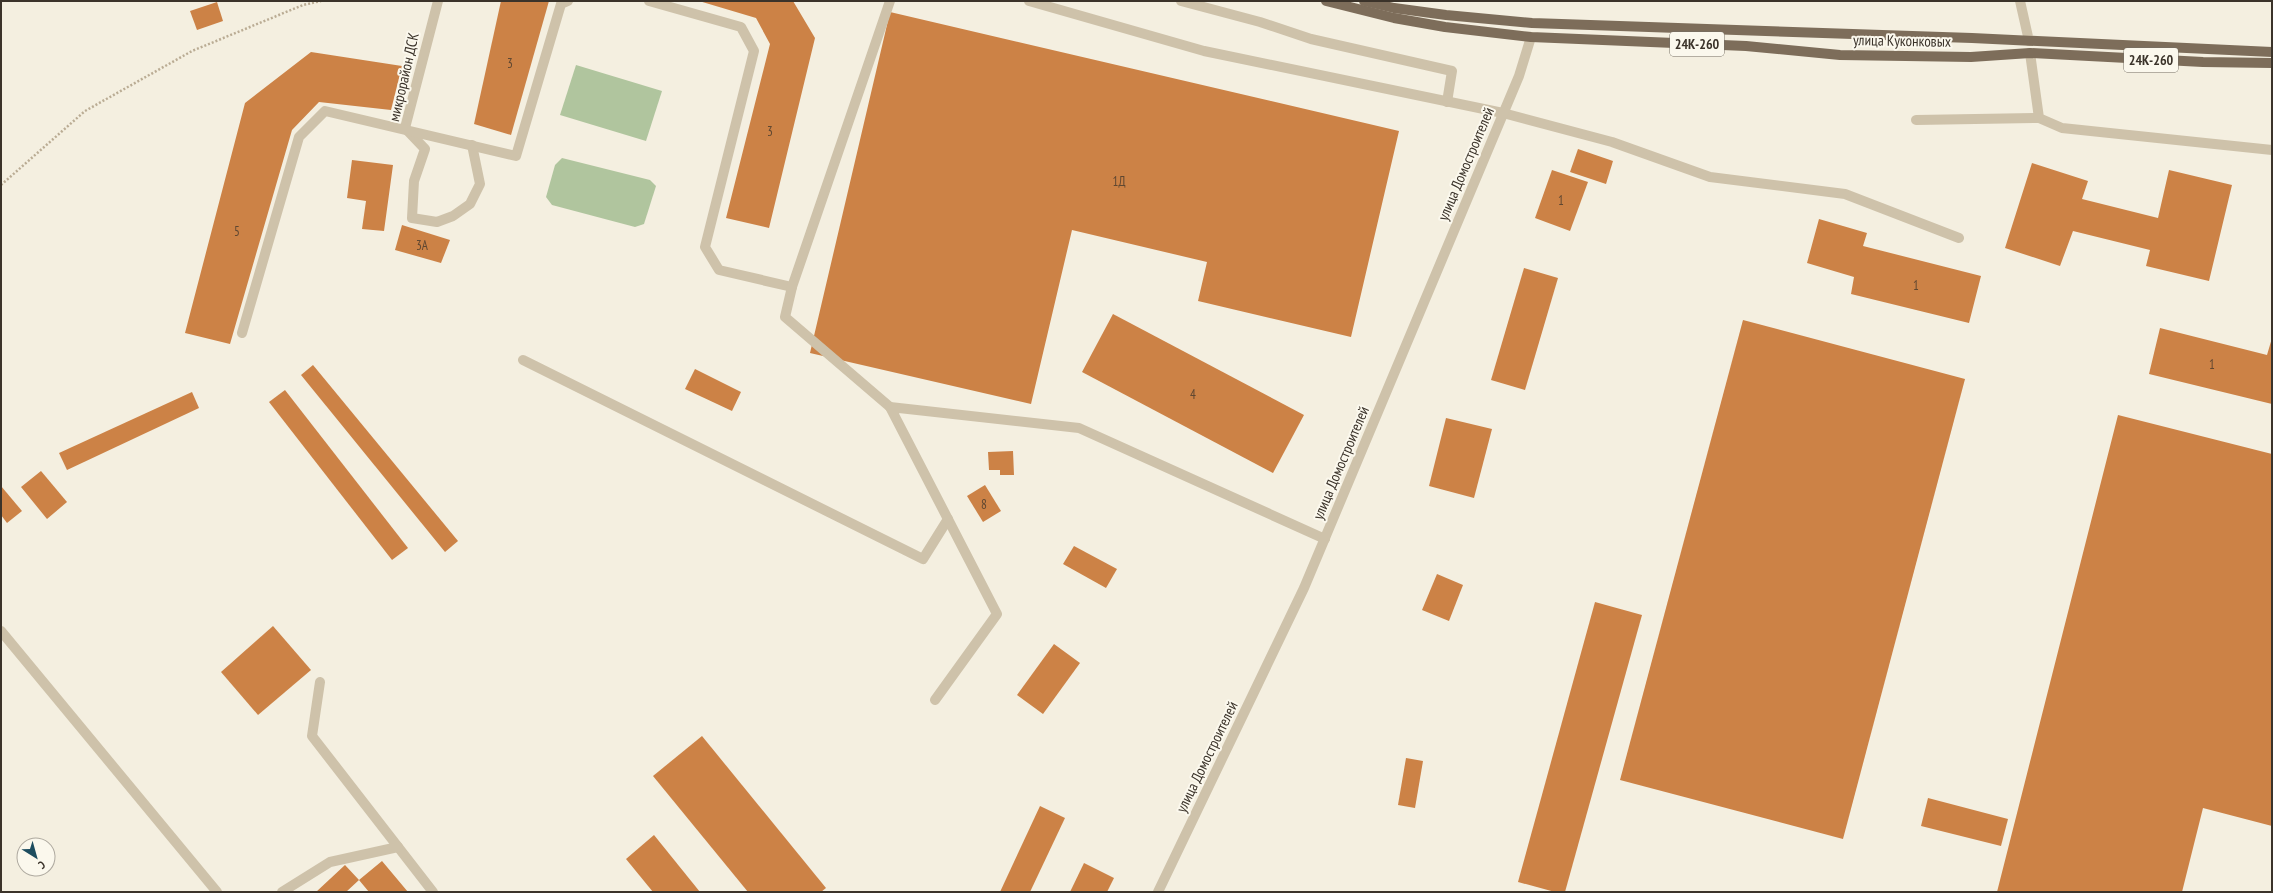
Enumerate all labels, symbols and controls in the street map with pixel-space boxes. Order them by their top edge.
street label: микрорайон ДСК [384,30,423,123]
street label: улица Куконковых [1853,30,1951,51]
road number: 24К-260 [1670,32,1724,56]
road number: 24К-260 [2124,48,2178,72]
house number: 3 [507,55,513,72]
street label: улица Домостроителей [1433,104,1498,223]
house number: 3 [767,123,773,140]
house number: 1Д [1113,173,1125,190]
house number: 1 [1558,192,1564,209]
house number: 5 [234,223,240,240]
house number: 3А [416,237,429,254]
house number: 1 [1913,277,1919,294]
house number: 1 [2209,356,2215,373]
house number: 4 [1190,386,1196,403]
street label: улица Домостроителей [1308,403,1373,522]
house number: 8 [981,496,987,513]
street label: улица Домостроителей [1171,698,1242,815]
north arrow [16,837,56,877]
text: С [36,858,48,872]

